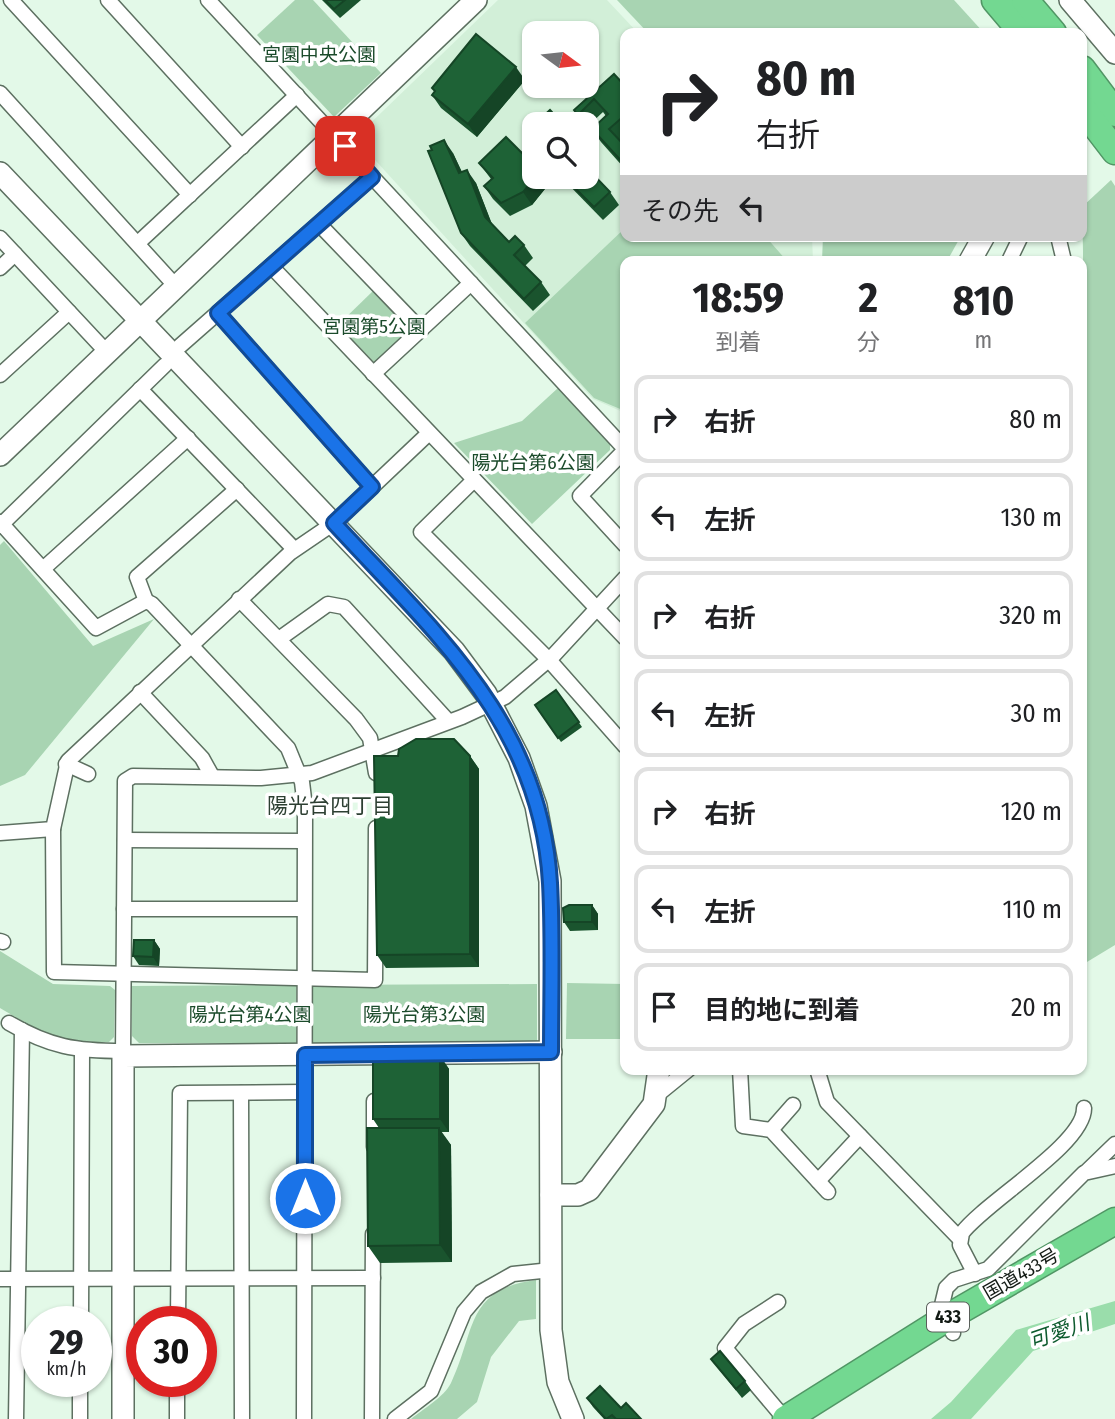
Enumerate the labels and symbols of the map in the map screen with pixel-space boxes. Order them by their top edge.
north arrow [522,21,598,98]
park label: 宮園中央公園 [262,43,376,66]
pin [315,116,375,176]
park label: 宮園第5公園 [322,315,426,338]
park label: 陽光台第6公園 [471,451,595,474]
district label: 陽光台四丁目 [267,793,393,819]
park label: 陽光台第4公園 [188,1003,312,1026]
park label: 陽光台第3公園 [363,1003,485,1026]
position arrow [268,1161,342,1235]
street label: 国道433号 [979,1243,1063,1305]
road number: 433 [927,1302,969,1332]
speed limit sign: 30 [126,1306,217,1397]
water label: 可愛川 [1025,1309,1095,1355]

